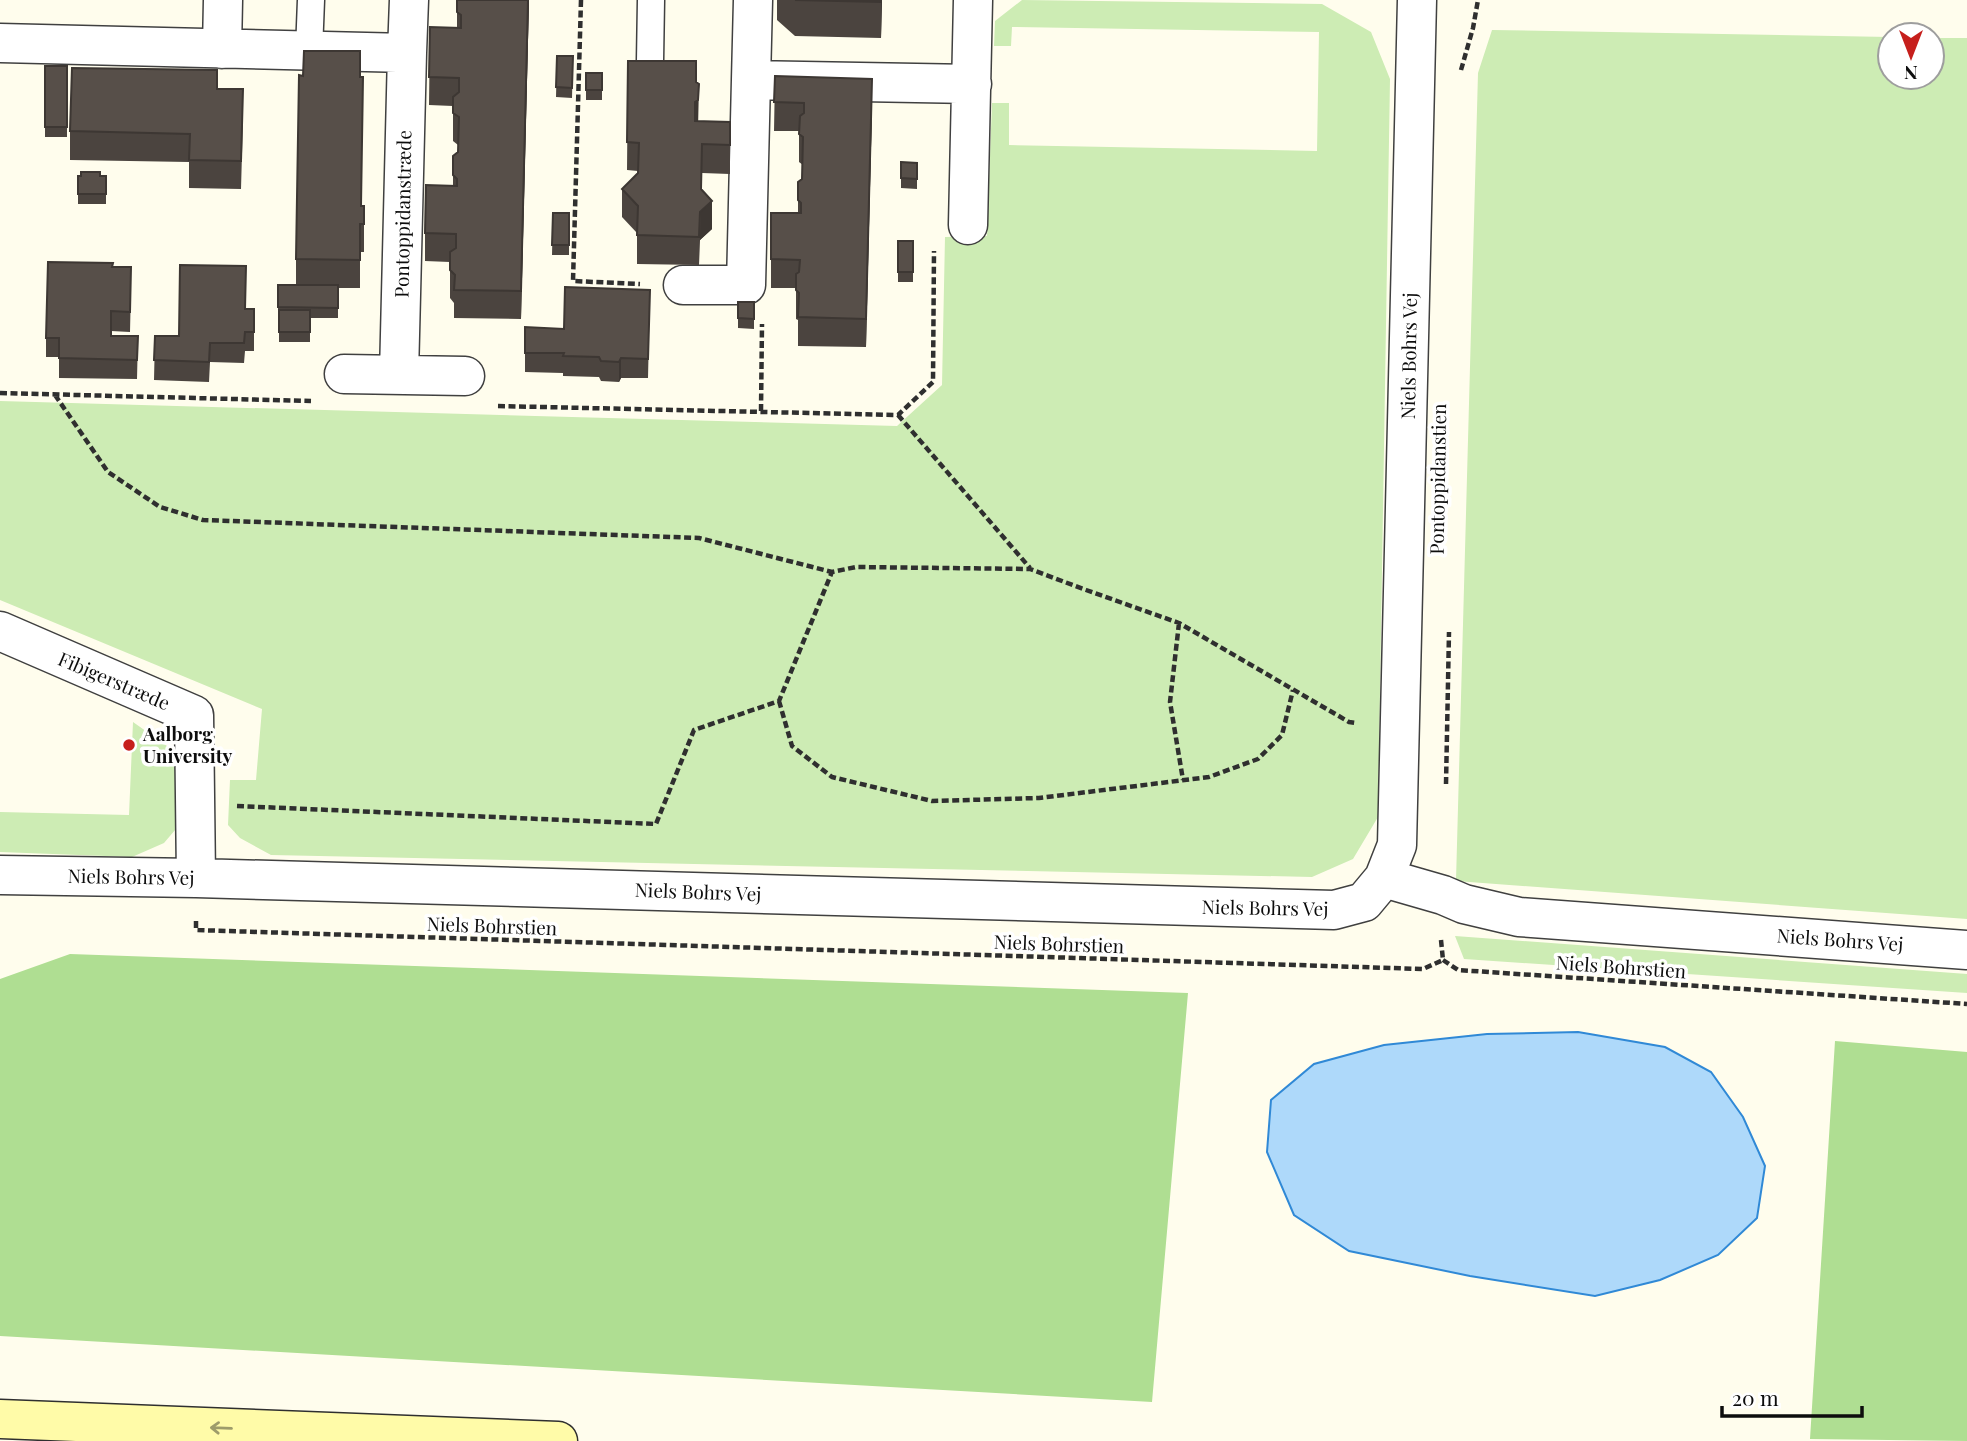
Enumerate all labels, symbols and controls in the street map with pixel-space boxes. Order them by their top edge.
north arrow [1876,21,1946,91]
text: N [1904,61,1918,87]
street label: Pontoppidanstræde [388,130,416,298]
street label: Niels Bohrs Vej [1394,292,1422,420]
street label: Pontoppidanstien [1423,403,1451,555]
street label: Fibigerstræde [55,645,174,715]
place label: Aalborg University [142,720,232,768]
marker: Aalborg University [121,737,137,753]
street label: Niels Bohrs Vej [67,862,195,890]
street label: Niels Bohrs Vej [634,876,762,906]
street label: Niels Bohrs Vej [1201,893,1329,921]
street label: Niels Bohrstien [426,910,558,940]
street label: Niels Bohrs Vej [1776,922,1904,956]
street label: Niels Bohrstien [993,928,1125,958]
street label: Niels Bohrstien [1555,948,1688,984]
scale bar [1722,1374,1862,1418]
text: 20 m [1732,1383,1779,1411]
one-way arrow [209,1421,232,1435]

